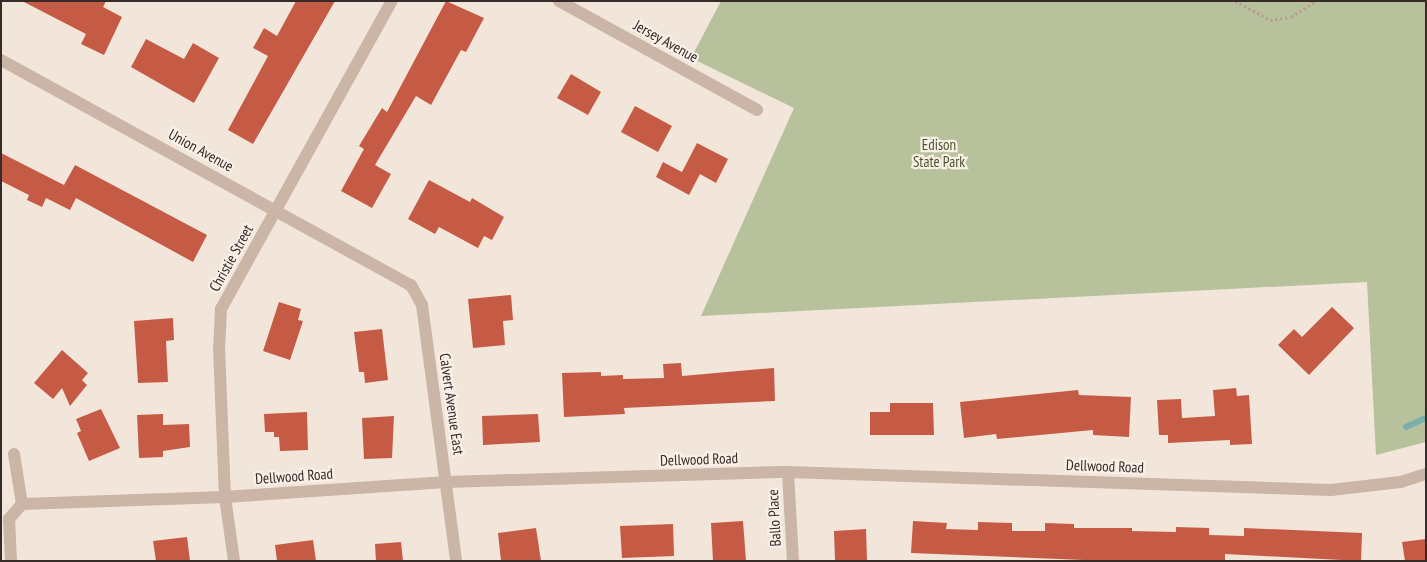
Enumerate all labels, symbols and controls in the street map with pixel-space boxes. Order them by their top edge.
street label: Jersey Avenue [630,16,702,66]
street label: Union Avenue [165,125,237,175]
park label: Edison State Park [913,135,965,170]
street label: Christie Street [205,221,257,295]
street label: Calvert Avenue East [436,352,468,456]
street label: Dellwood Road [660,449,738,469]
street label: Dellwood Road [1066,456,1144,476]
street label: Dellwood Road [254,464,334,488]
street label: Ballo Place [764,489,784,547]

